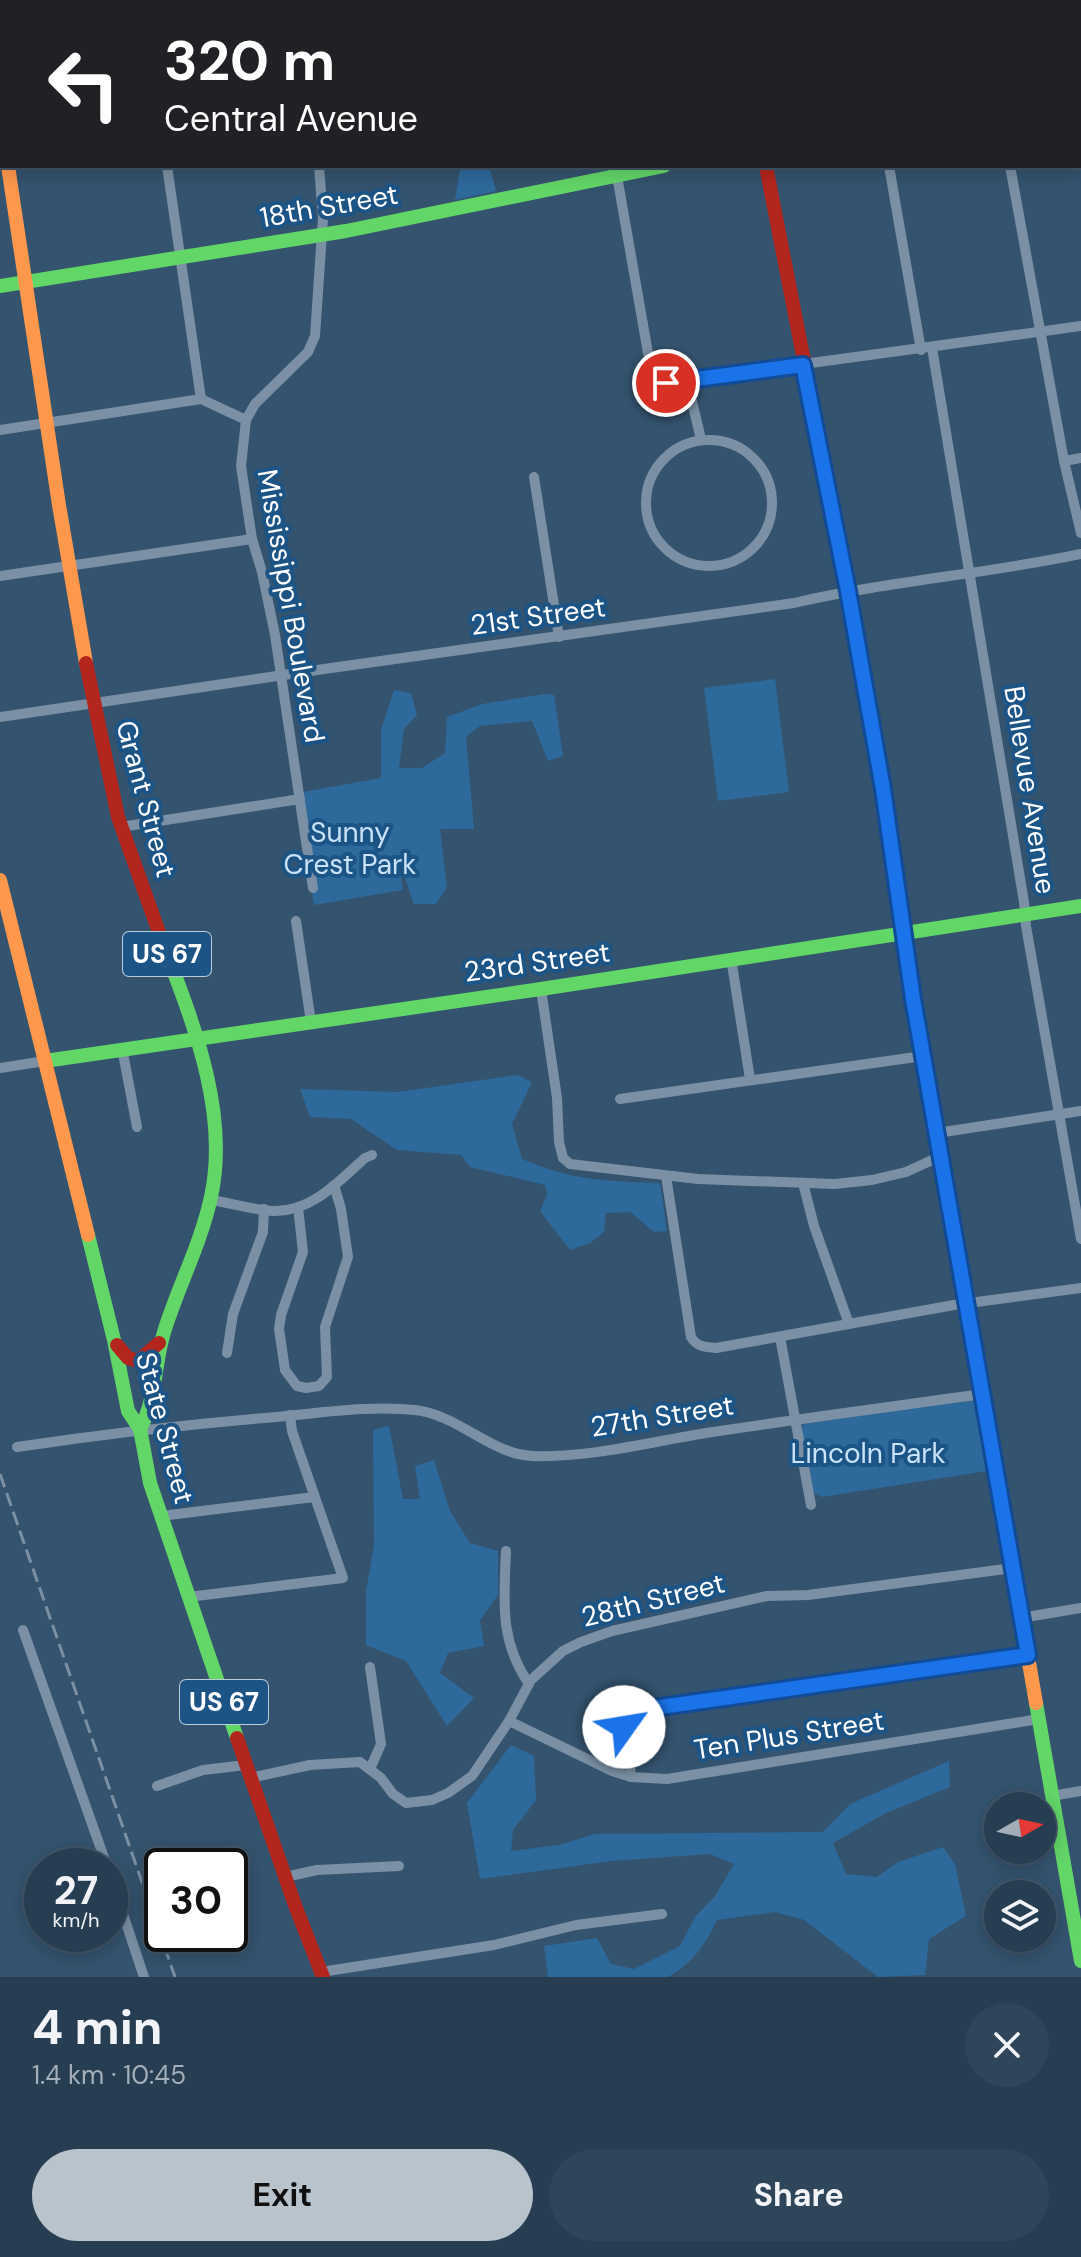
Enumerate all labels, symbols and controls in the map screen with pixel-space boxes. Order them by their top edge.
text: 320 m [164,24,335,97]
icon: left [32,32,136,136]
text: Central Avenue [164,95,418,142]
street label: 18th Street [257,176,401,236]
pin [632,349,700,417]
icon: arrive [644,361,688,405]
street label: Mississippi Boulevard [249,466,333,746]
street label: 21st Street [468,588,608,644]
street label: Bellevue Avenue [995,683,1065,897]
street label: Grant Street [107,717,185,881]
park label: Sunny Crest Park [284,814,416,883]
road number: US 67 [123,932,211,976]
street label: 23rd Street [462,933,612,991]
street label: State Street [127,1348,203,1508]
street label: 27th Street [588,1386,736,1446]
park label: Lincoln Park [790,1435,946,1472]
street label: 28th Street [577,1564,729,1636]
road number: US 67 [180,1680,268,1724]
position arrow [582,1685,666,1769]
street label: Ten Plus Street [691,1702,887,1768]
north arrow [984,1792,1056,1864]
map controls [984,1792,1056,1952]
speed limit sign: 30 [144,1848,248,1952]
text: 27 [54,1864,98,1916]
button: layers [984,1880,1056,1952]
text: km/h [52,1907,100,1933]
text: 4 min [32,1996,162,2059]
button: close [965,2003,1049,2087]
text: 1.4 km · 10:45 [32,2058,186,2092]
button: Exit [32,2149,533,2241]
button: Share [549,2149,1049,2241]

